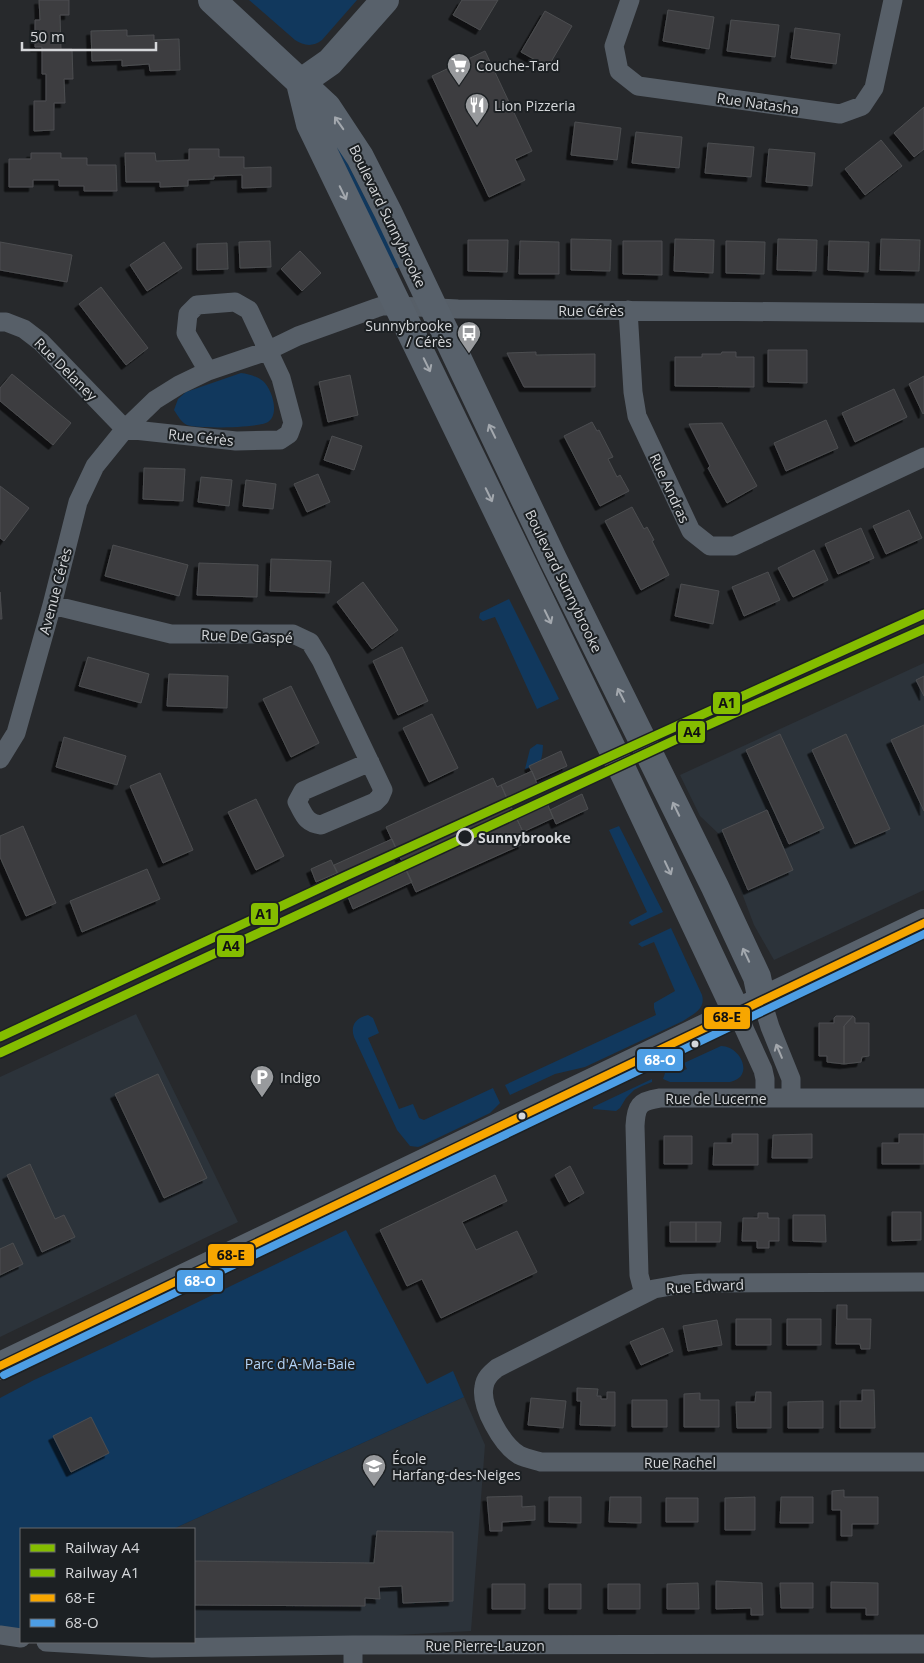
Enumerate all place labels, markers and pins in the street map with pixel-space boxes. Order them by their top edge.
supermarket icon: Couche-Tard [446,52,472,86]
place label: Couche-Tard [476,56,559,75]
restaurant icon: Lion Pizzeria [464,92,490,126]
place label: Lion Pizzeria [494,96,575,115]
place label: Sunnybrooke / Cérès [365,316,452,351]
bus stop icon: Sunnybrooke / Cérès [456,320,482,354]
marker: Sunnybrooke [456,828,474,846]
place label: Sunnybrooke [478,828,571,847]
unlabelled marker [690,1039,700,1049]
parking icon: Indigo [249,1064,275,1098]
place label: Indigo [280,1068,321,1087]
unlabelled marker [517,1111,527,1121]
place label: École Harfang-des-Neiges [392,1449,521,1484]
school or university icon: École Harfang-des-Neiges [361,1453,387,1487]

